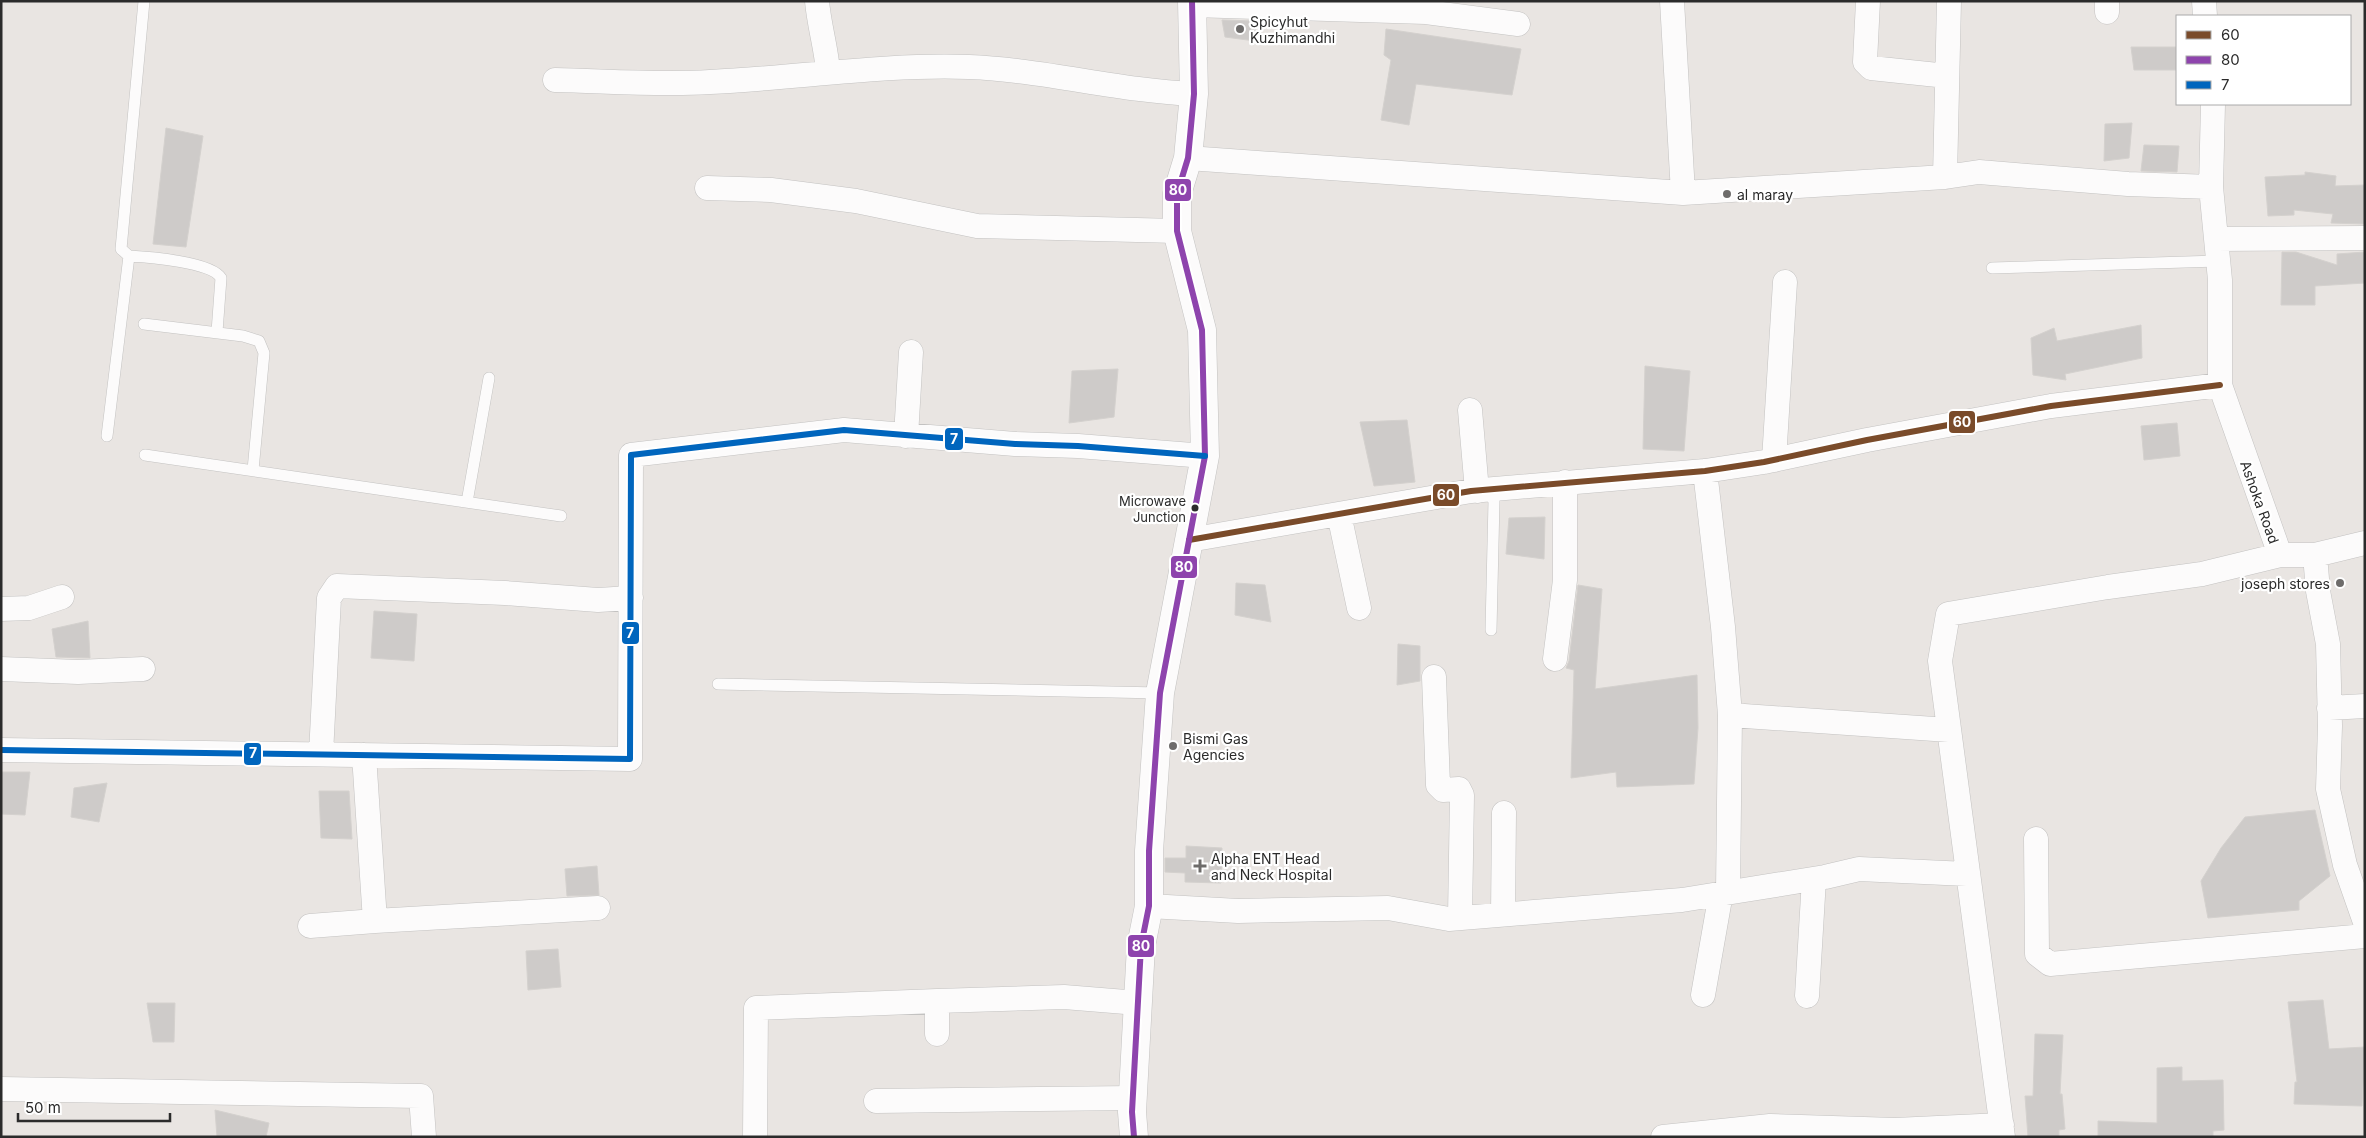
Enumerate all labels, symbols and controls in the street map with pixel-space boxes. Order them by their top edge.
place label: Spicyhut Kuzhimandhi [1250,13,1335,46]
legend [2176,15,2351,105]
marker: Spicyhut Kuzhimandhi [1234,23,1246,35]
text: 60 [2221,25,2240,44]
text: 80 [2221,50,2240,69]
text: 7 [2221,75,2230,94]
line badge: 80 [1164,178,1192,202]
text: 80 [1169,181,1187,198]
place label: al maray [1737,186,1793,203]
marker: al maray [1721,188,1733,200]
line badge: 60 [1948,410,1976,434]
text: 60 [1953,413,1971,430]
line badge: 7 [944,427,964,451]
text: 7 [950,430,958,447]
street label: Ashoka Road [2237,458,2283,546]
line badge: 60 [1432,483,1460,507]
text: 60 [1437,486,1455,503]
place label: Microwave Junction [1119,493,1186,525]
marker: Microwave Junction [1190,503,1200,513]
line badge: 80 [1170,555,1198,579]
text: 80 [1175,558,1193,575]
place label: joseph stores [2240,575,2330,592]
marker: joseph stores [2334,577,2346,589]
line badge: 7 [621,621,640,645]
text: 7 [626,624,634,641]
place label: Bismi Gas Agencies [1183,730,1248,763]
marker: Bismi Gas Agencies [1167,740,1179,752]
line badge: 7 [243,742,262,766]
text: 7 [249,744,257,761]
place label: Alpha ENT Head and Neck Hospital [1211,850,1332,883]
marker: Alpha ENT Head and Neck Hospital [1193,859,1207,873]
line badge: 80 [1127,934,1155,958]
text: 80 [1132,937,1150,954]
scale bar [18,1090,170,1122]
text: 50 m [25,1098,61,1117]

